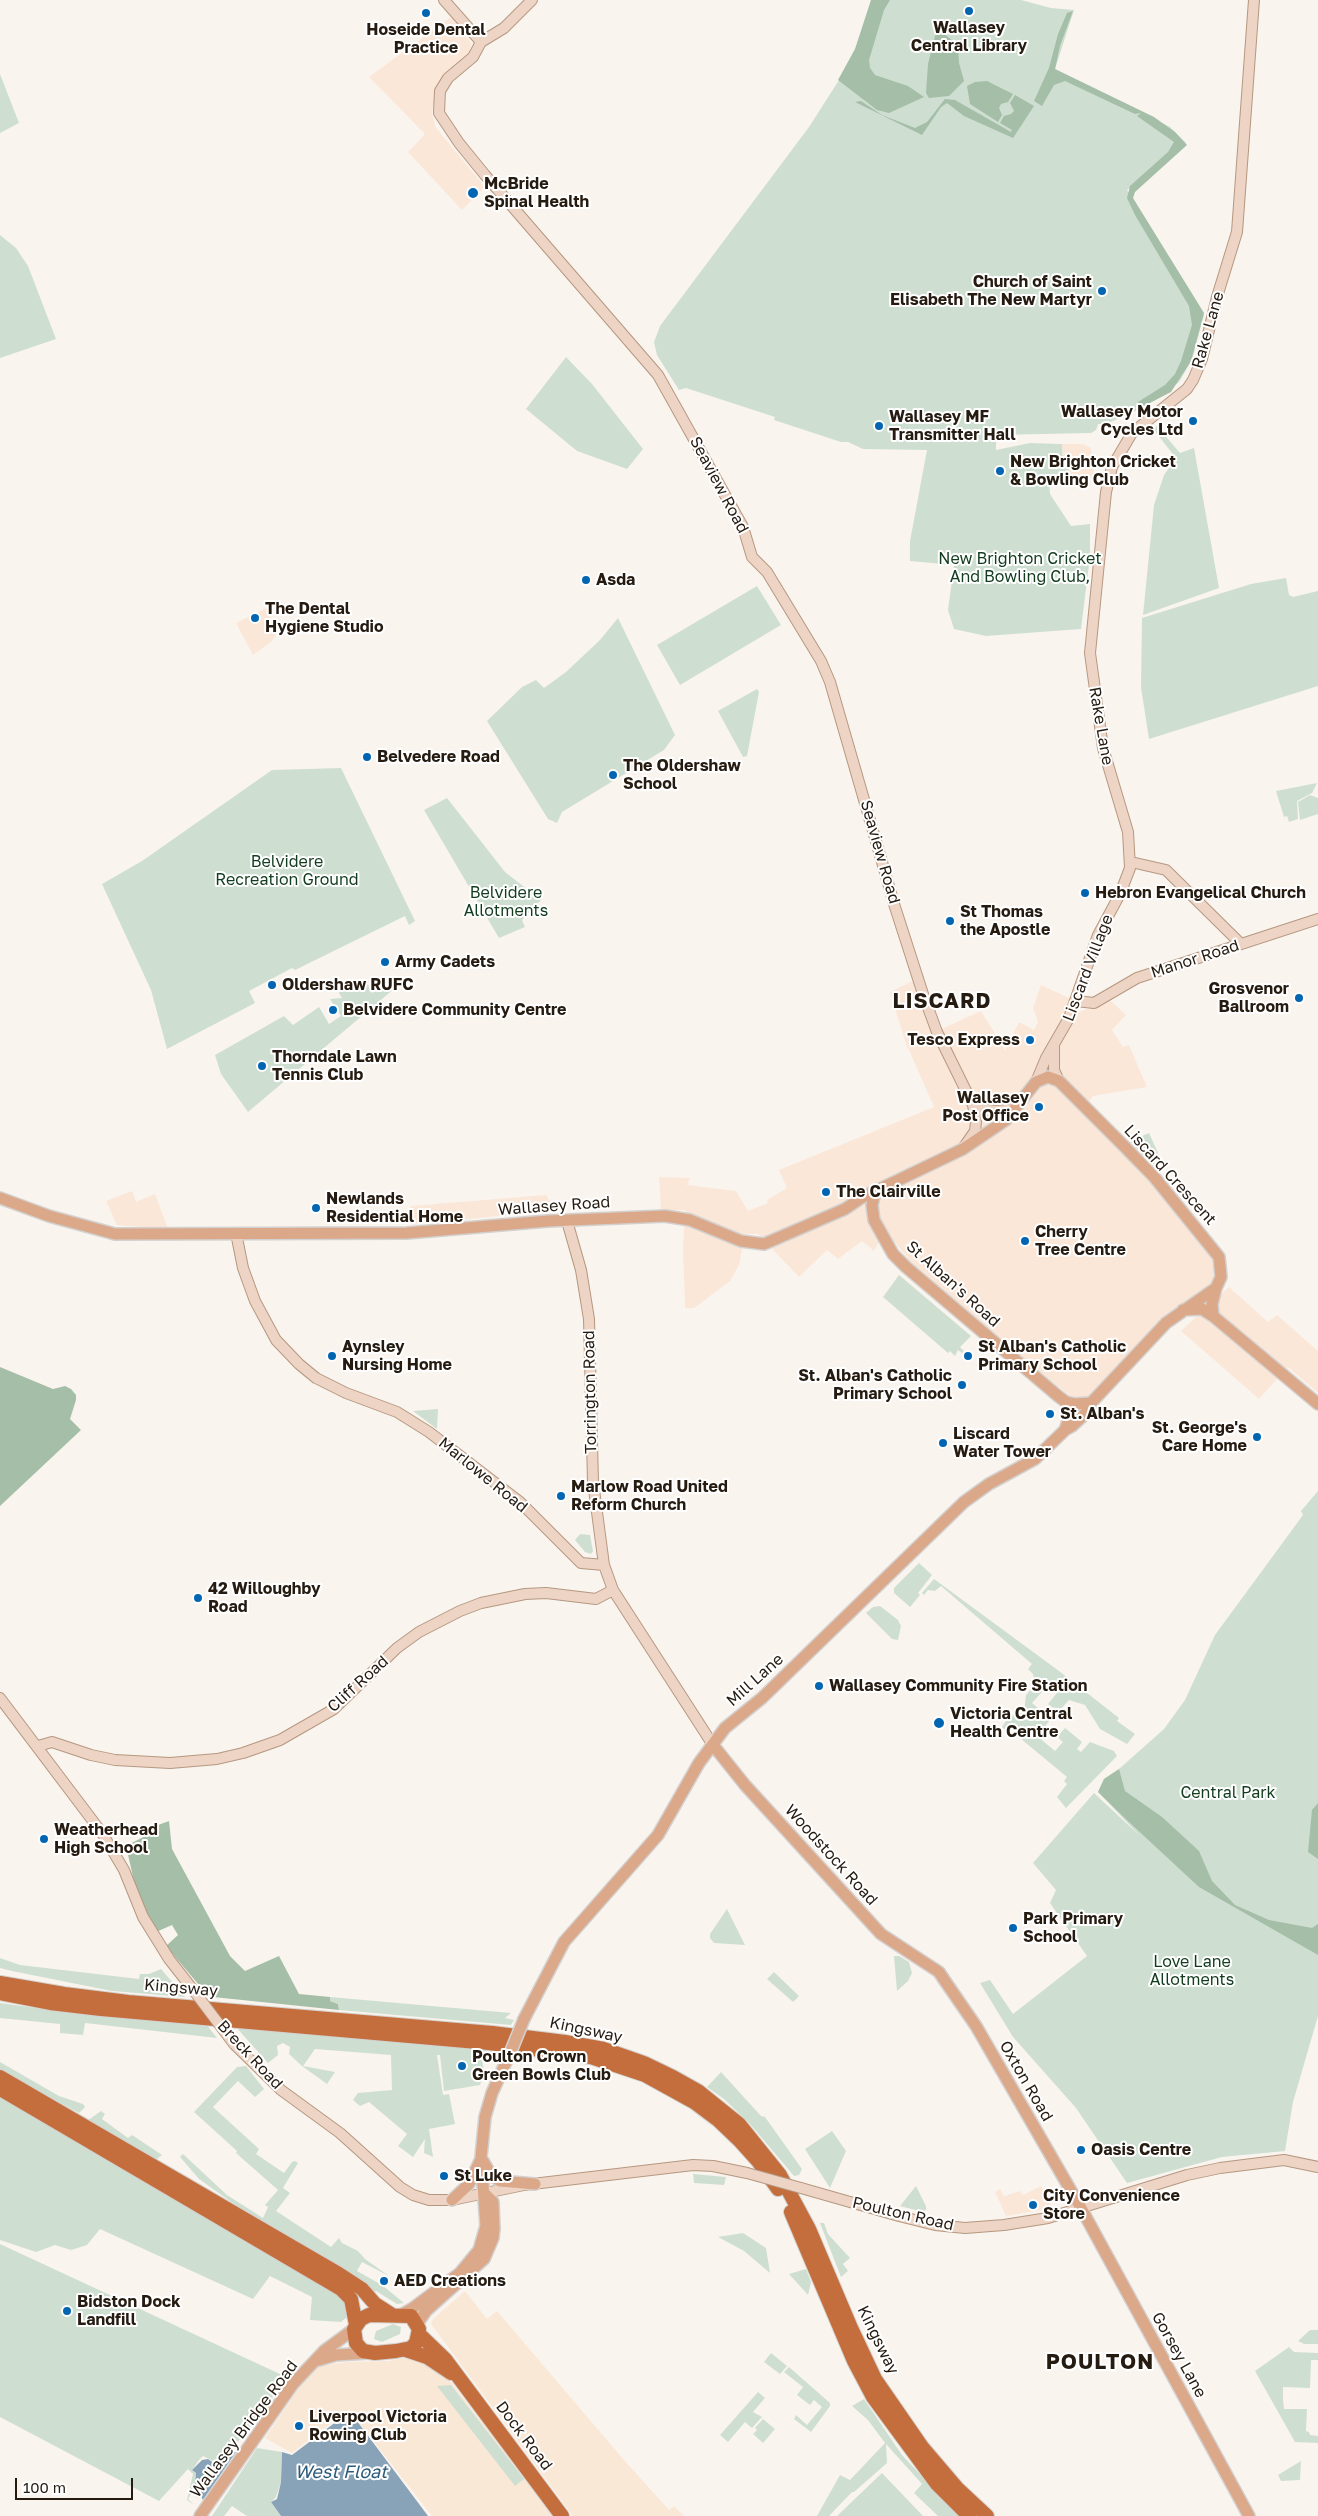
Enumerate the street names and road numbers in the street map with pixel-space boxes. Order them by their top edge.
street label: Rake Lane [1188,289,1228,371]
street label: Seaview Road [685,433,753,537]
street label: Rake Lane [1085,685,1117,767]
street label: Seaview Road [856,798,904,906]
street label: Liscard Village [1059,912,1117,1024]
street label: Manor Road [1148,936,1242,982]
street label: Liscard Crescent [1120,1121,1220,1229]
street label: Wallasey Road [497,1192,611,1220]
street label: St Alban's Road [902,1237,1004,1331]
street label: Torrington Road [579,1330,601,1454]
street label: Marlowe Road [435,1433,531,1517]
street label: Mill Lane [723,1650,787,1710]
street label: Cliff Road [324,1652,392,1716]
street label: Woodstock Road [781,1801,881,1909]
street label: Kingsway [143,1975,219,2001]
street label: Kingsway [548,2013,624,2047]
street label: Breck Road [213,2017,287,2093]
street label: Oxton Road [995,2037,1057,2125]
street label: Poulton Road [850,2193,956,2235]
street label: Kingsway [853,2303,903,2377]
street label: Gorsey Lane [1148,2309,1210,2401]
street label: Wallasey Bridge Road [186,2357,302,2501]
street label: Dock Road [492,2398,556,2474]

